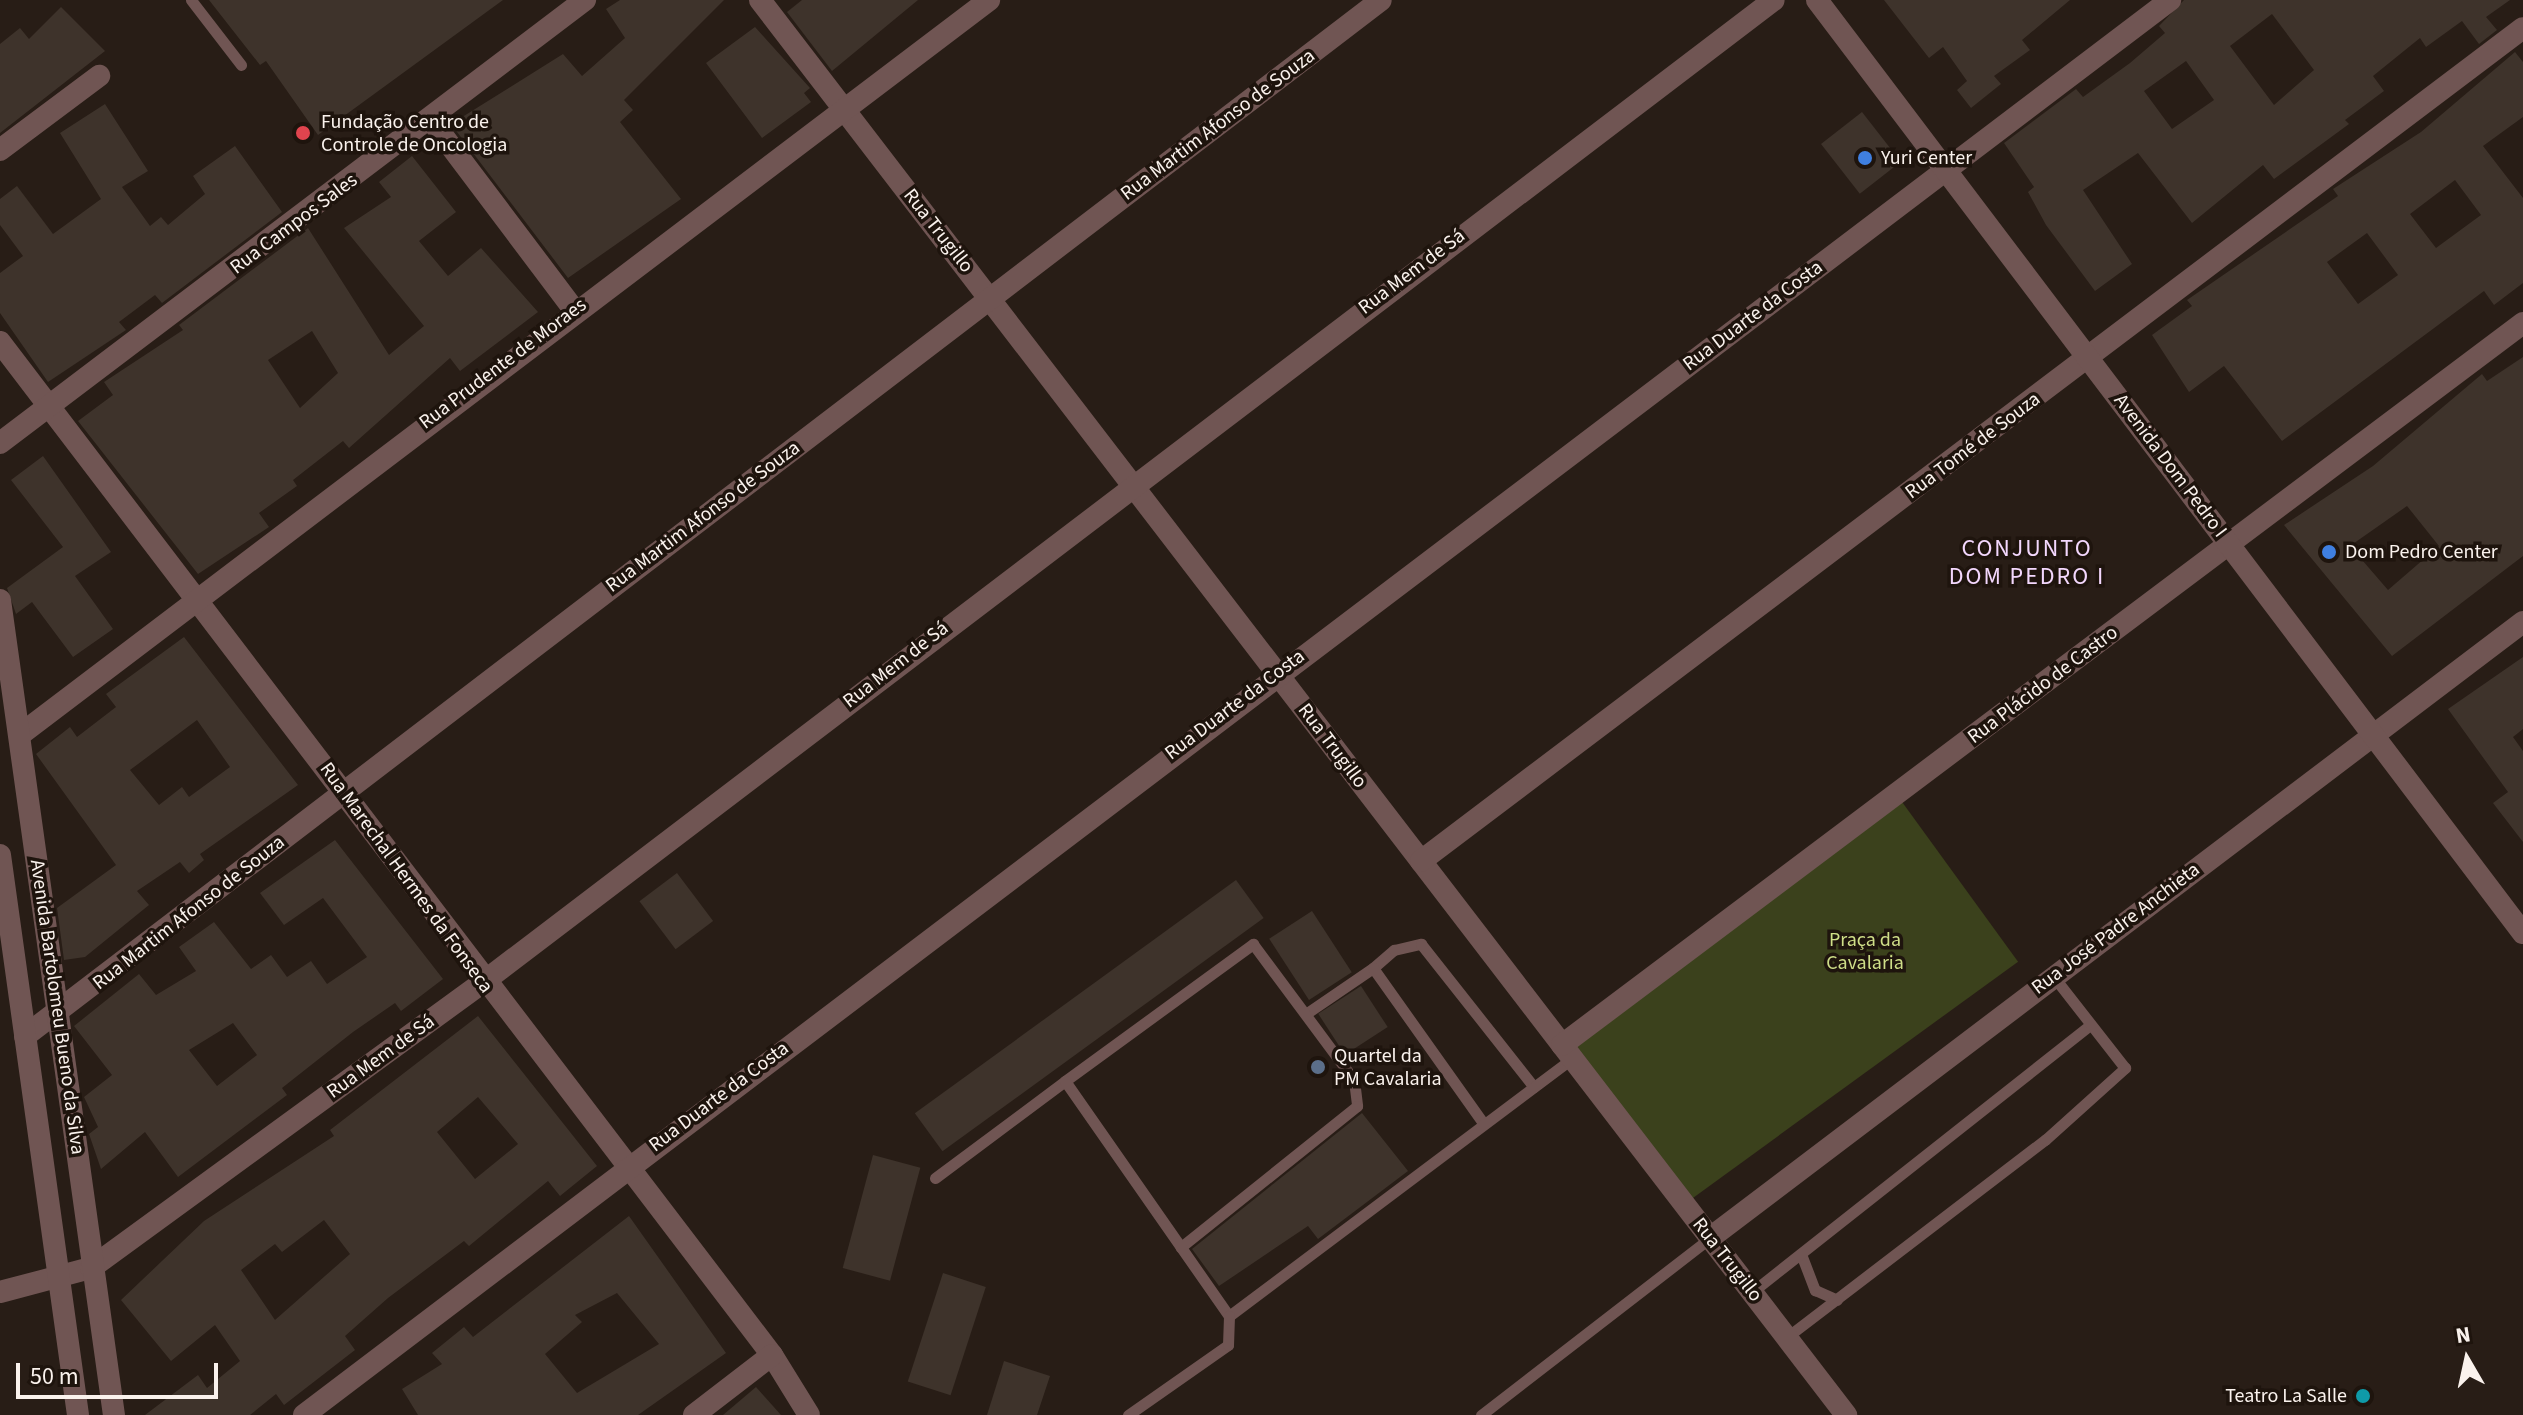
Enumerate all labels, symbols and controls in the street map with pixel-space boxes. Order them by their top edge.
street label: Rua Martim Afonso de Souza [1116,44,1320,206]
place label: Fundação Centro de Controle de Oncologia [321,110,507,157]
marker: Fundação Centro de Controle de Oncologia [292,122,314,144]
place label: Yuri Center [1881,146,1972,170]
marker: Yuri Center [1856,149,1874,167]
street label: Rua Campos Sales [226,168,362,280]
street label: Rua Trugillo [898,184,978,278]
street label: Rua Mem de Sá [1354,224,1470,320]
street label: Rua Duarte da Costa [1678,256,1828,376]
street label: Rua Prudente de Moraes [415,293,591,435]
street label: Rua Tomé de Souza [1901,387,2045,505]
street label: Avenida Dom Pedro I [2108,390,2232,542]
street label: Rua Martim Afonso de Souza [601,436,805,598]
district label: CONJUNTO DOM PEDRO I [1949,535,2105,591]
place label: Dom Pedro Center [2345,540,2498,564]
marker: Dom Pedro Center [2320,543,2338,561]
street label: Rua Mem de Sá [839,616,953,714]
street label: Rua Plácido de Castro [1963,621,2123,749]
street label: Rua Duarte da Costa [1160,645,1310,765]
street label: Rua Trugillo [1292,699,1372,793]
street label: Rua Marechal Hermes da Fonseca [314,758,498,998]
street label: Rua Martim Afonso de Souza [88,831,290,995]
street label: Avenida Bartolomeu Bueno da Silva [24,858,90,1156]
street label: Rua José Padre Anchieta [2027,858,2205,1000]
park label: Praça da Cavalaria [1826,928,1904,975]
street label: Rua Mem de Sá [323,1010,439,1104]
street label: Rua Duarte da Costa [644,1037,794,1157]
place label: Quartel da PM Cavalaria [1334,1044,1441,1091]
marker: Quartel da PM Cavalaria [1309,1058,1327,1076]
street label: Rua Trugillo [1687,1213,1767,1307]
text: N [2454,1318,2473,1352]
north arrow [2427,1319,2507,1399]
scale bar [20,1347,222,1397]
text: 50 m [30,1359,79,1394]
place label: Teatro La Salle [2225,1384,2347,1408]
marker: Teatro La Salle [2354,1387,2372,1405]

